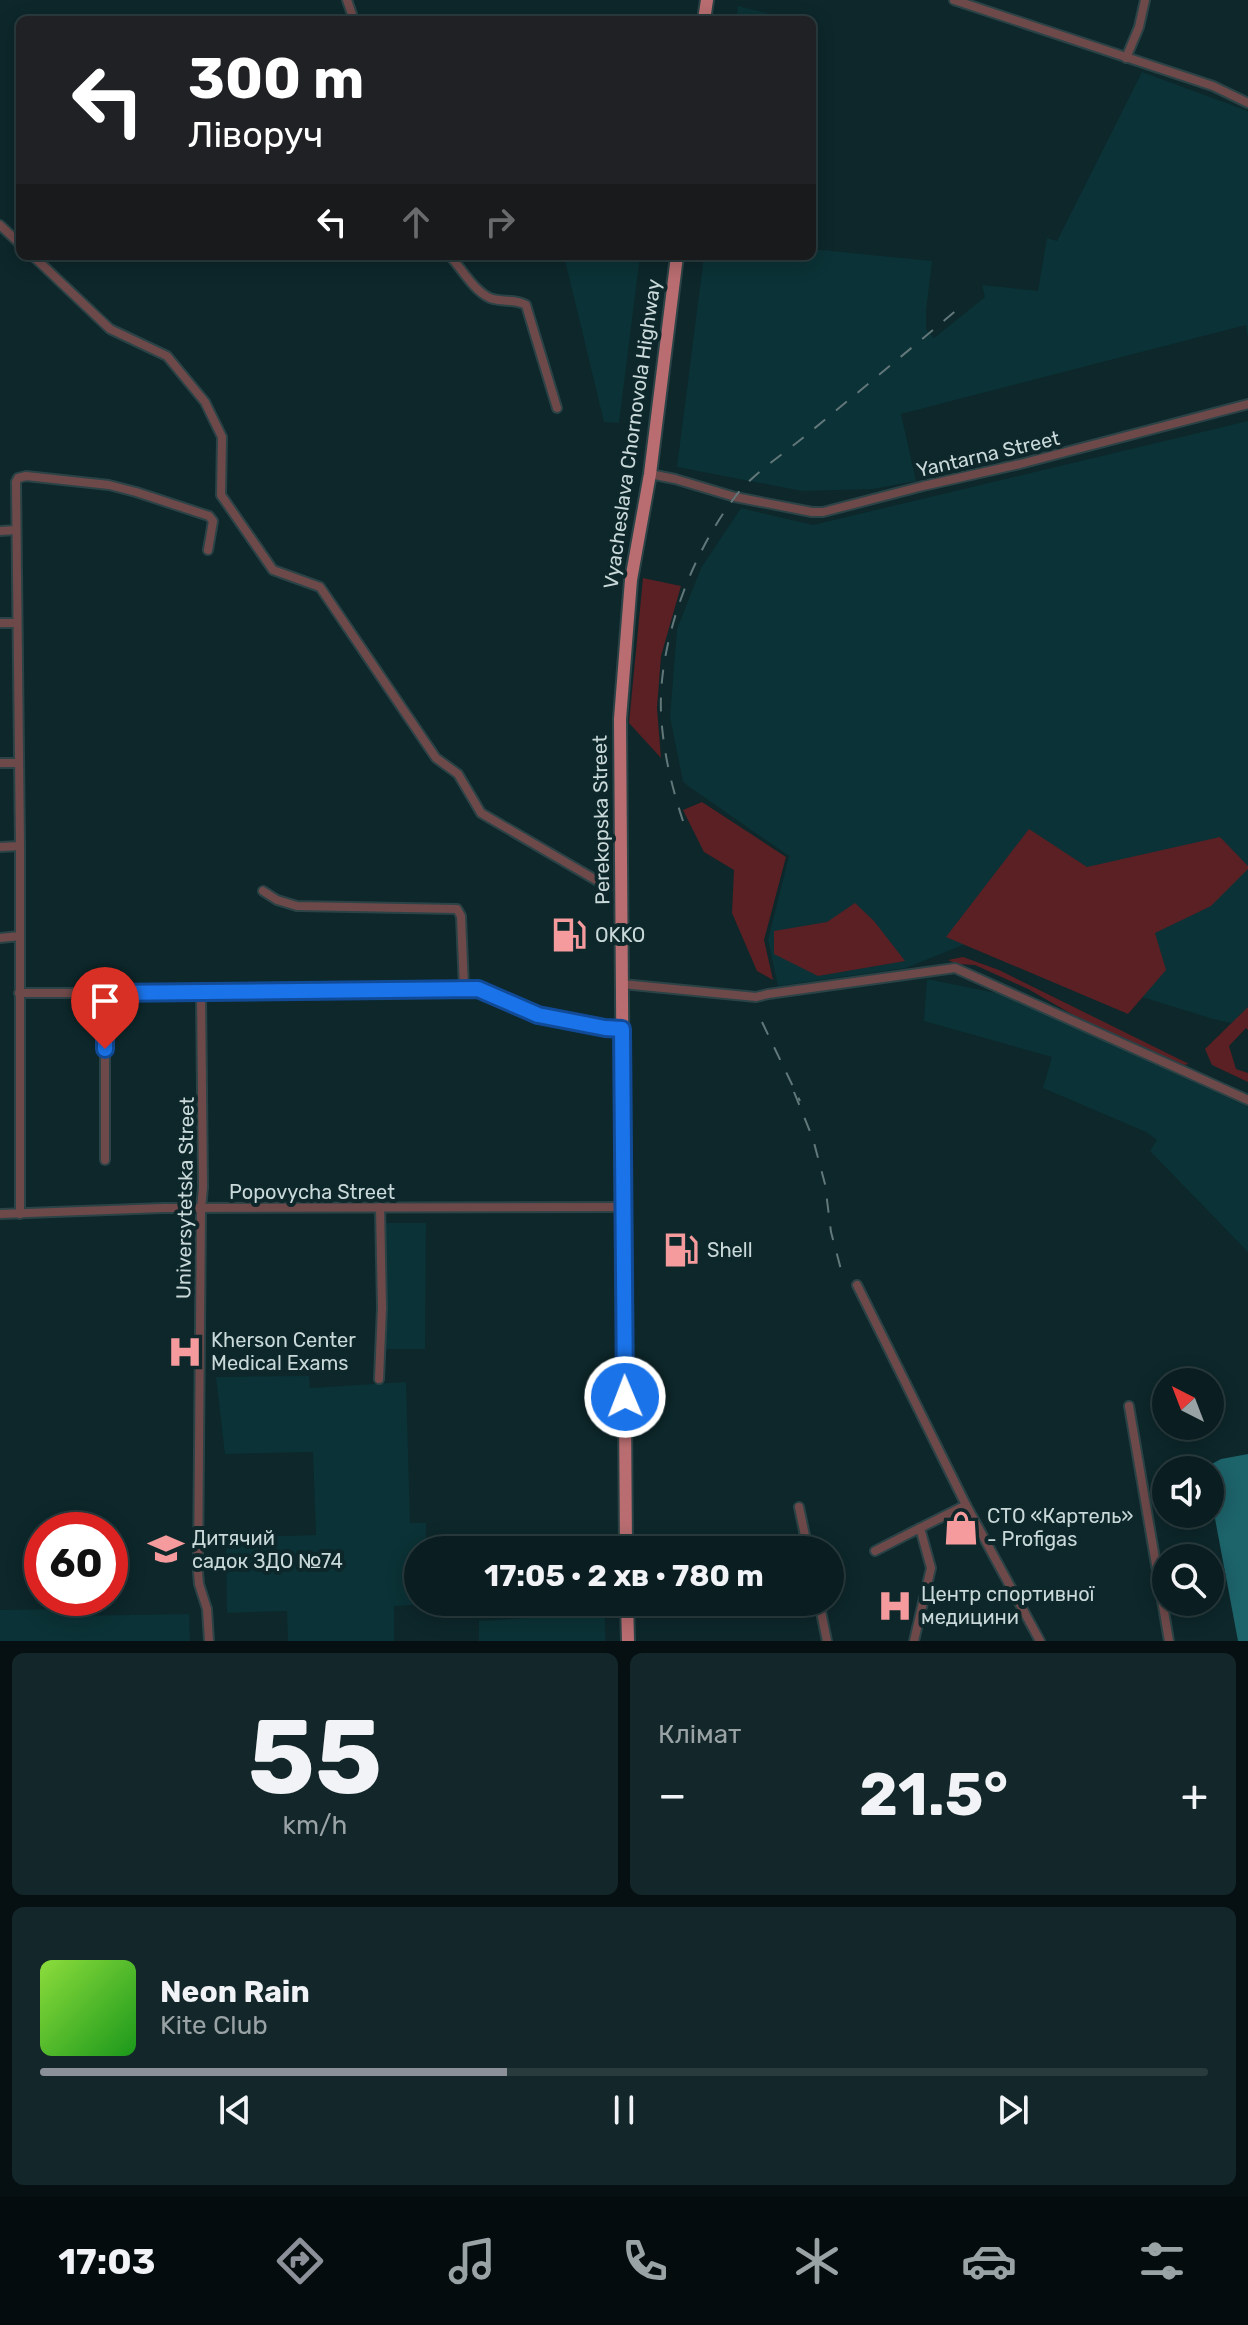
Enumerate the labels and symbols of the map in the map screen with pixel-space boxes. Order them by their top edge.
street label: Vyacheslava Chornovola Highway [598,277,666,591]
street label: Yantarna Street [914,426,1062,482]
street label: Perekopska Street [588,735,614,905]
fuel station icon: OKKO [550,916,588,954]
place label: OKKO [595,923,645,947]
pin [71,967,139,1049]
street label: Universytetska Street [171,1097,199,1299]
street label: Popovycha Street [229,1180,395,1204]
fuel station icon: Shell [662,1231,700,1269]
place label: Shell [707,1238,753,1262]
place label: Kherson Center Medical Exams [211,1328,356,1375]
hospital icon: Kherson Center Medical Exams [166,1333,204,1371]
position arrow [583,1355,667,1439]
north arrow [1152,1368,1224,1440]
place label: СТО «Картель» - Profigas [987,1504,1133,1551]
shop icon: СТО «Картель» - Profigas [942,1509,980,1547]
speed limit sign: 60 [24,1512,128,1616]
place label: Дитячий садок ЗДО №74 [192,1526,343,1573]
school or university icon: Дитячий садок ЗДО №74 [147,1530,185,1568]
place label: Центр спортивної медицини [921,1582,1096,1629]
hospital icon: Центр спортивної медицини [876,1587,914,1625]

